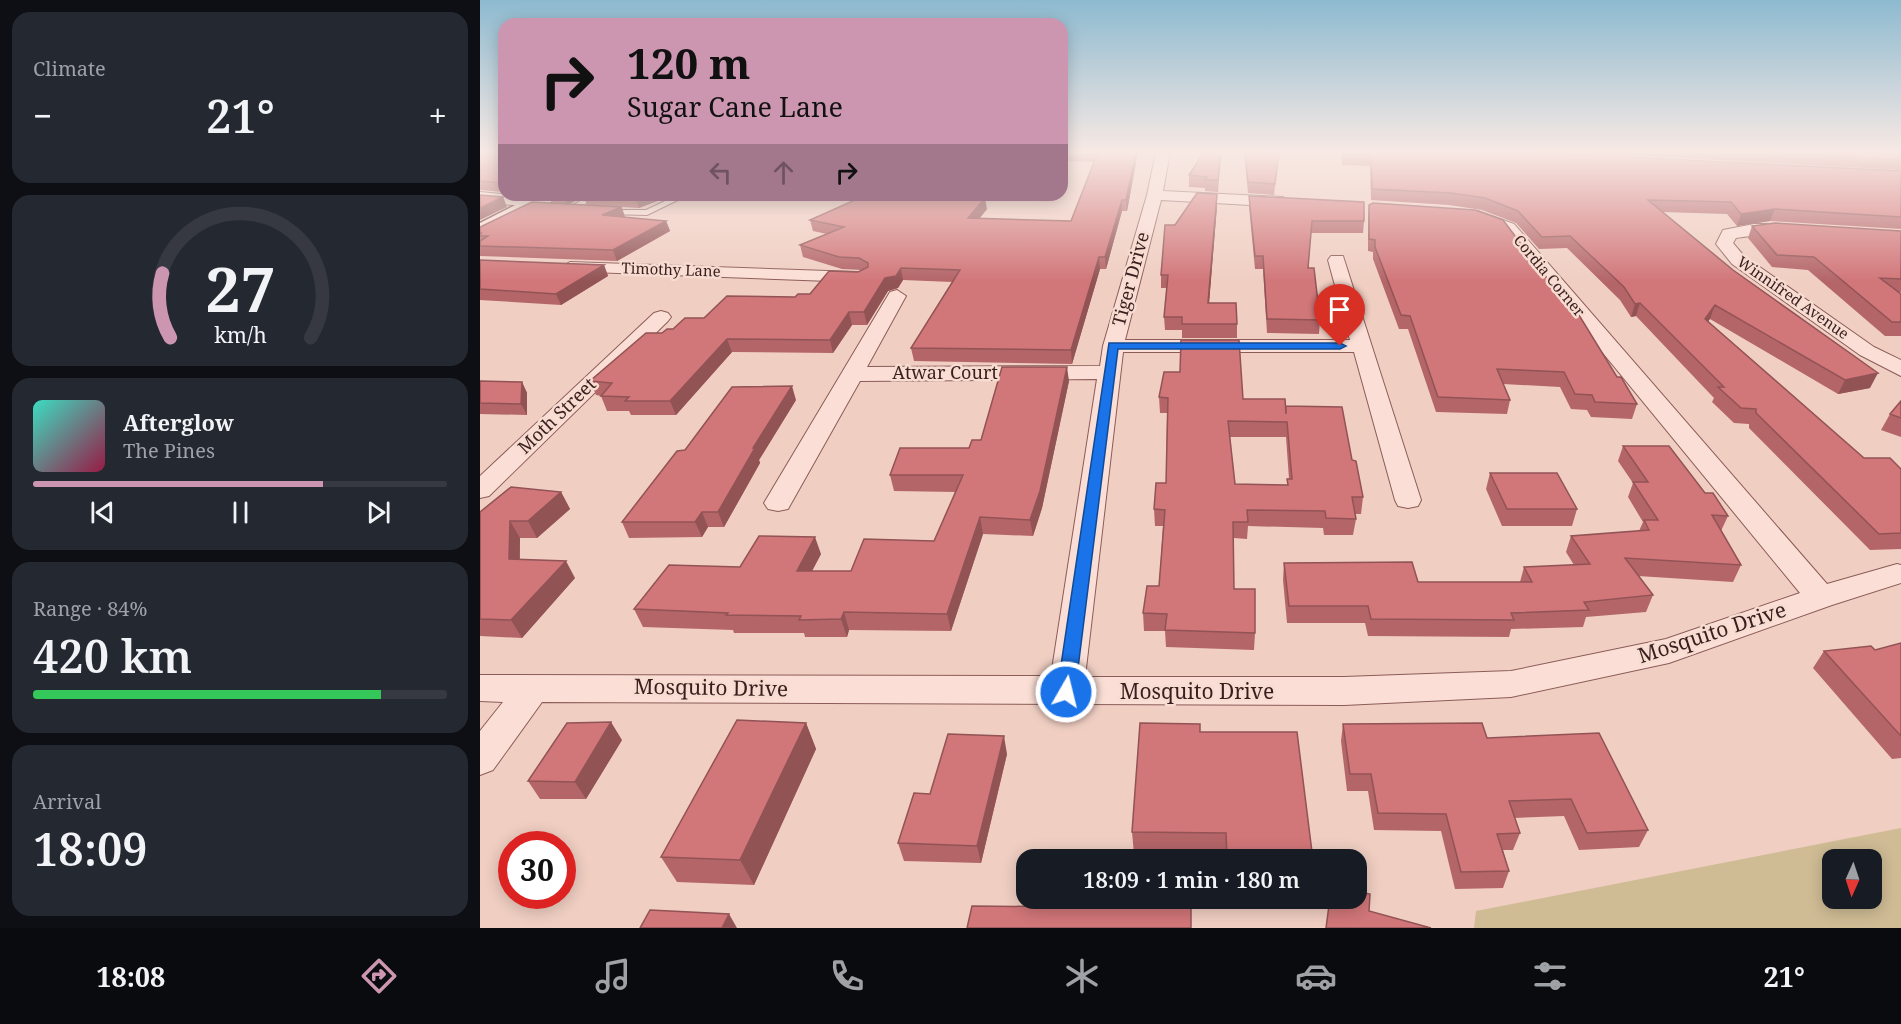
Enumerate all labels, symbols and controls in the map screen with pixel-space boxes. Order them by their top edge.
text: 120 m [627,34,751,91]
icon: right [528,42,606,120]
text: Climate [33,55,106,82]
text: 21° [206,85,275,146]
text: Sugar Cane Lane [627,88,843,125]
text: − [33,93,52,138]
text: + [429,93,447,138]
icon: left [704,156,737,189]
icon: ahead [767,156,800,189]
icon: right [830,156,863,189]
street label: Tiger Drive [1106,229,1154,329]
street label: Cordia Corner [1510,230,1590,320]
text: 27 [205,245,275,330]
street label: Winnifred Avenue [1734,251,1853,343]
street label: Timothy Lane [621,257,721,281]
pin [1314,284,1365,346]
icon: arrive [1323,293,1356,326]
text: km/h [214,320,267,349]
street label: Atwar Court [892,360,998,384]
street label: Moth Street [512,372,601,459]
text: Afterglow [123,407,234,437]
text: The Pines [123,437,215,464]
icon: previous [86,496,119,529]
icon: pause [224,496,257,529]
icon: next [362,496,395,529]
text: Range · 84% [33,595,147,622]
street label: Mosquito Drive [1634,595,1789,669]
text: 420 km [33,625,192,686]
position arrow [1034,660,1098,724]
street label: Mosquito Drive [634,672,788,702]
street label: Mosquito Drive [1120,677,1274,705]
text: Arrival [33,788,101,815]
text: 18:09 [33,818,148,879]
speed limit sign: 30 [498,831,576,909]
north arrow [1822,849,1882,909]
map controls [1822,849,1882,909]
text: 18:09 · 1 min · 180 m [1083,864,1300,894]
icon: directions [358,955,400,997]
icon: music [592,955,634,997]
icon: phone [826,955,868,997]
icon: climate [1061,955,1103,997]
icon: car [1295,955,1337,997]
icon: filters [1529,955,1571,997]
text: 18:08 [96,958,165,995]
text: 21° [1763,958,1805,995]

